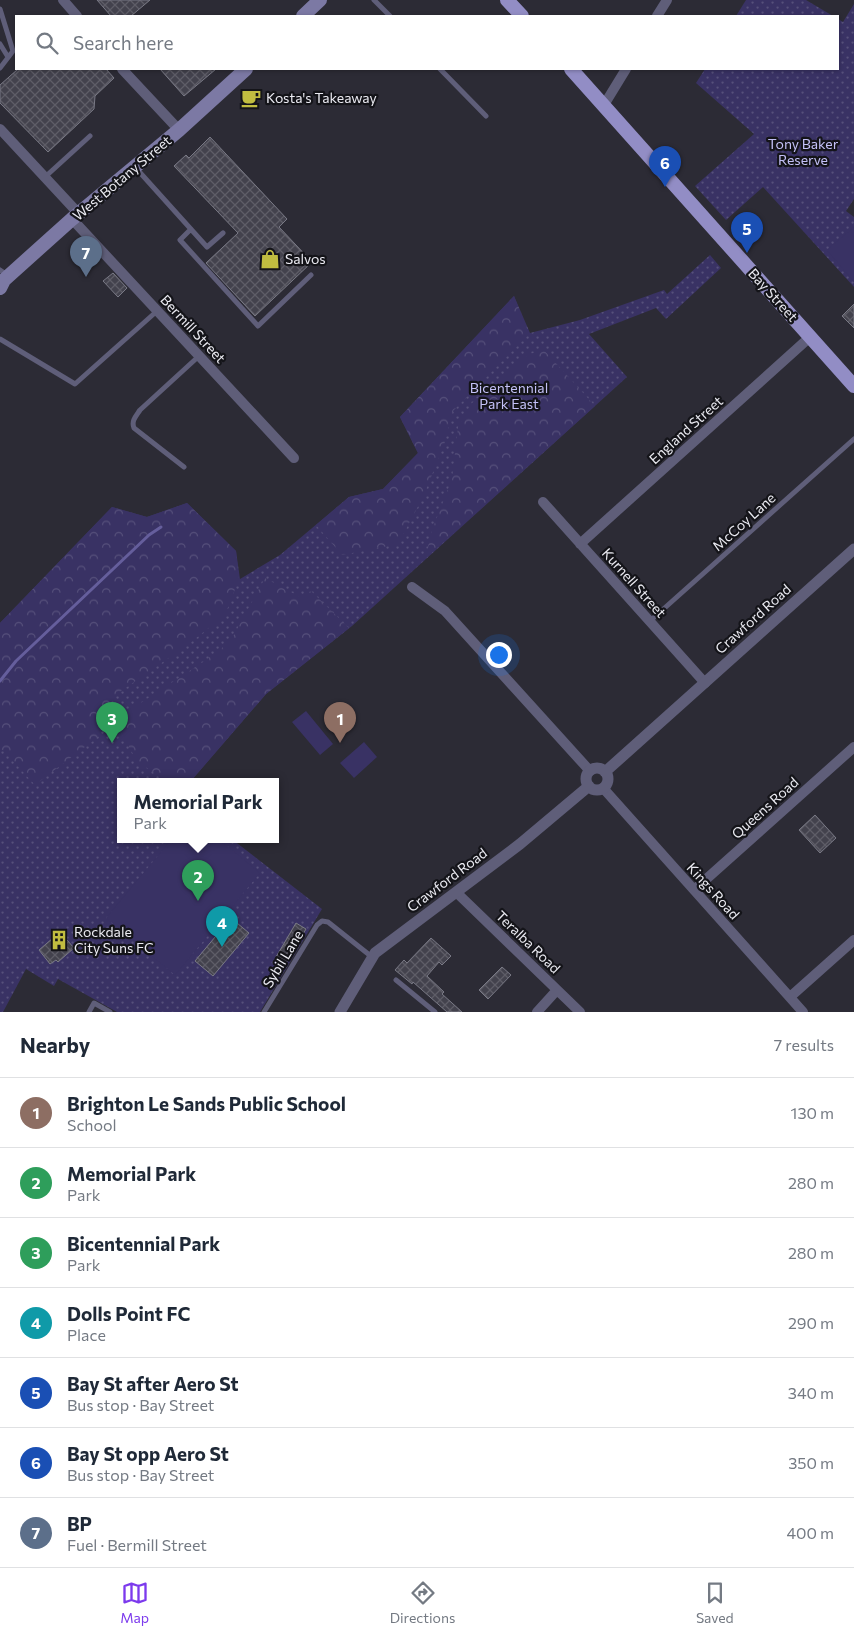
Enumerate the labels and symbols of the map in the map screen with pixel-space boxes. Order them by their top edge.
cafe icon: Kosta's Takeaway [240,87,262,109]
place label: Kosta's Takeaway [266,89,377,106]
street label: West Botany Street [69,131,175,224]
park label: Tony Baker Reserve [768,135,839,168]
pin: 6 [649,146,681,187]
pin: 5 [731,212,763,253]
pin: 7 [70,236,102,277]
shop icon: Salvos [259,248,281,270]
place label: Salvos [285,250,326,267]
street label: Bay Street [745,265,802,325]
street label: Bermill Street [157,291,229,367]
park label: Bicentennial Park East [470,379,548,412]
street label: England Street [645,392,726,467]
street label: McCoy Lane [709,489,779,554]
street label: Kurnell Street [599,545,670,621]
street label: Crawford Road [711,580,794,657]
your location [486,642,512,668]
pin: 3 [96,702,128,743]
pin: 1 [324,702,356,743]
street label: Queens Road [728,773,801,842]
street label: Crawford Road [403,844,490,915]
street label: Kings Road [684,859,743,922]
pin: 2 [182,860,214,901]
pin: 4 [206,906,238,947]
street label: Teralba Road [493,907,564,976]
place label: Rockdale City Suns FC [74,923,154,956]
street label: Sybil Lane [259,927,306,991]
building icon: Rockdale City Suns FC [48,929,70,951]

